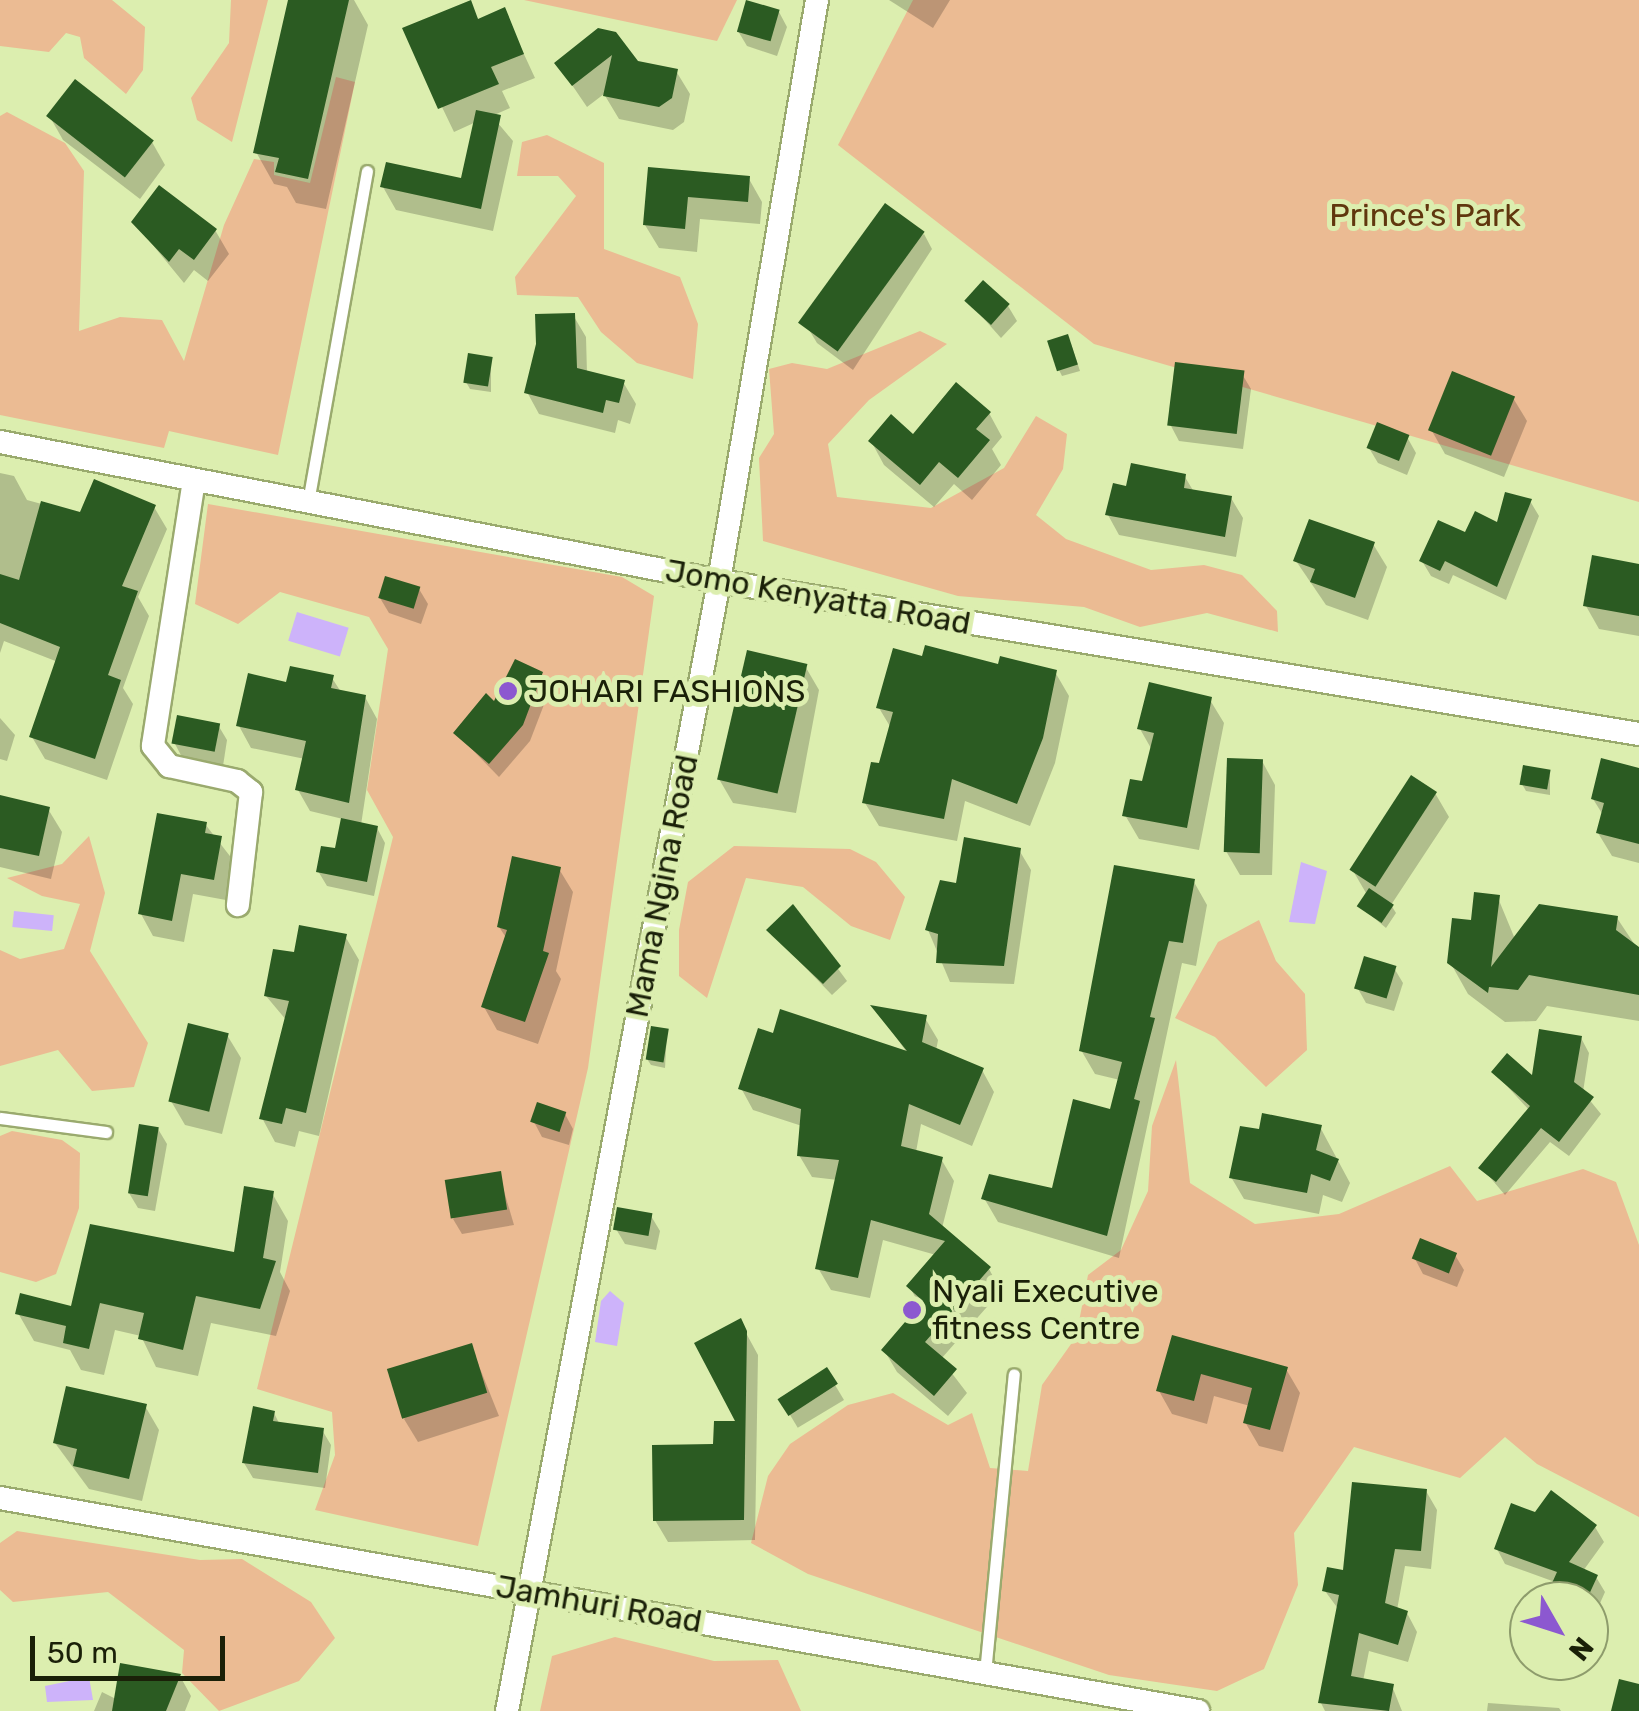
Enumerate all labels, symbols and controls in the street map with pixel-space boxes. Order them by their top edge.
park label: Prince's Park [1329,196,1521,234]
street label: Jomo Kenyatta Road [662,551,974,643]
place label: JOHARI FASHIONS [528,672,805,710]
marker: JOHARI FASHIONS [497,680,519,702]
street label: Mama Ngina Road [618,751,706,1021]
place label: Nyali Executive fitness Centre [932,1273,1159,1348]
marker: Nyali Executive fitness Centre [901,1299,923,1321]
street label: Jamhuri Road [493,1567,705,1641]
north arrow [1509,1581,1609,1681]
scale bar [35,1616,230,1678]
text: N [1562,1631,1600,1667]
text: 50 m [47,1635,118,1671]

